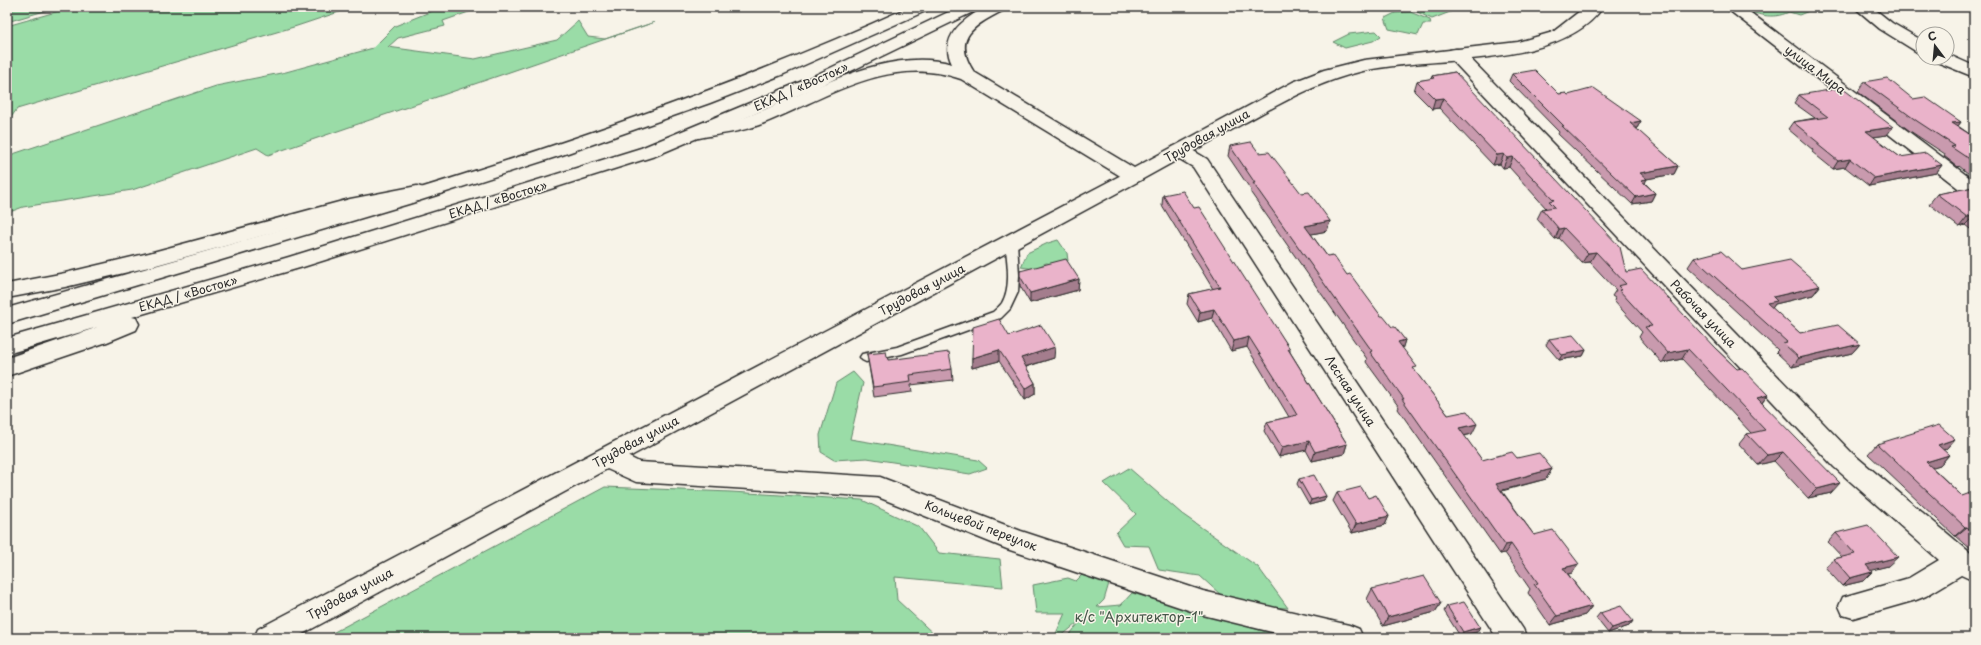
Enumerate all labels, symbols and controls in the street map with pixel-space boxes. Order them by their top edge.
north arrow [1915,26,1955,66]
text: С [1926,27,1938,45]
street label: улица Мира [1781,40,1850,98]
street label: ЕКАД / «Восток» [750,57,851,115]
street label: Трудовая улица [1160,104,1253,166]
street label: ЕКАД / «Восток» [446,176,549,223]
street label: Трудовая улица [875,259,968,319]
street label: ЕКАД / «Восток» [136,270,239,316]
street label: Рабочая улица [1667,275,1741,352]
street label: Лесная улица [1321,351,1381,430]
street label: Трудовая улица [589,411,682,471]
street label: Кольцевой переулок [922,495,1041,555]
street label: Трудовая улица [303,563,396,623]
park label: к/с "Архитектор-1" [1074,606,1204,627]

